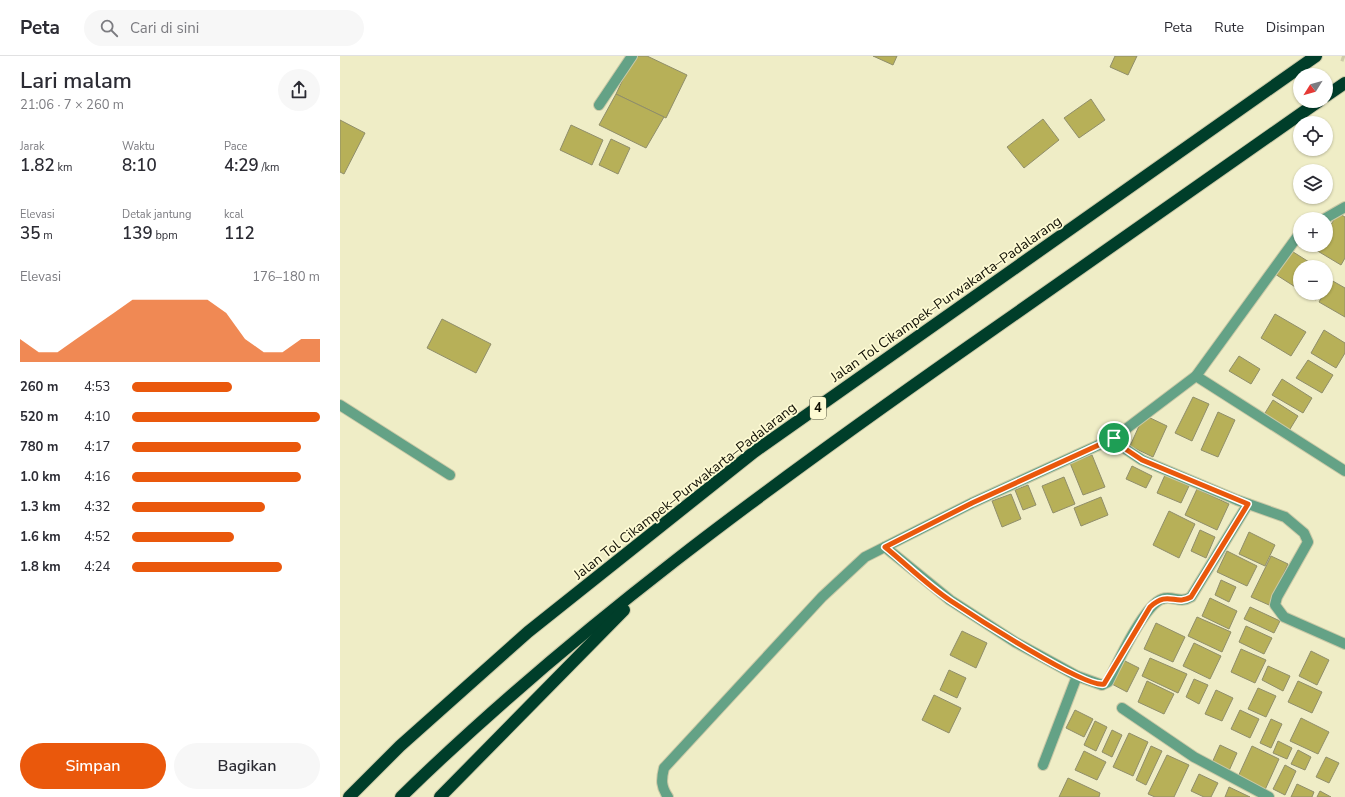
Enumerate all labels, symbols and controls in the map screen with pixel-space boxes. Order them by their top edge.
search box [84,10,364,46]
text: Peta [20,15,60,41]
icon: search [98,17,120,39]
text: Cari di sini [130,18,199,38]
text: Peta [1164,18,1192,37]
text: Rute [1214,18,1244,37]
text: Disimpan [1266,18,1325,37]
text: Lari malam [20,66,132,96]
north arrow [1293,68,1333,108]
map controls [1293,68,1333,300]
button: share [278,69,320,111]
text: 21:06 · 7 × 260 m [20,96,124,114]
button: locate [1293,116,1333,156]
text: Jarak [20,139,45,154]
text: Waktu [122,139,155,154]
text: Pace [224,139,247,154]
text: 1.82 [20,154,55,177]
text: 8:10 [122,154,157,177]
text: 4:29 [224,154,259,177]
text: km [55,160,72,175]
text: /km [259,160,279,175]
button: layers [1293,164,1333,204]
text: Elevasi [20,207,55,222]
text: Detak jantung [122,207,191,222]
text: kcal [224,207,244,222]
street label: Jalan Tol Cikampek–Purwakarta–Padalarang [826,212,1065,387]
button: + [1293,212,1333,252]
text: 35 [20,222,40,245]
text: 139 [122,222,153,245]
text: 112 [224,222,255,245]
text: m [40,228,53,243]
text: bpm [153,228,178,243]
button: − [1293,260,1333,300]
text: Elevasi [20,268,61,286]
text: 176–180 m [252,268,320,286]
text: 260 m [20,378,58,396]
text: 4:53 [84,378,110,396]
road number: 4 [810,397,826,419]
street label: Jalan Tol Cikampek–Purwakarta–Padalarang [569,398,800,585]
text: 520 m [20,408,58,426]
text: 4:10 [84,408,110,426]
pin [1097,421,1131,455]
icon: arrive [1103,427,1125,449]
text: 780 m [20,438,58,456]
text: 4:17 [84,438,110,456]
text: 1.0 km [20,468,61,486]
text: 4:16 [84,468,110,486]
text: 1.3 km [20,498,61,516]
text: 4:32 [84,498,110,516]
text: 1.6 km [20,528,61,546]
text: 4:52 [84,528,110,546]
text: 1.8 km [20,558,61,576]
text: 4:24 [84,558,110,576]
button: Simpan [20,743,166,789]
button: Bagikan [174,743,320,789]

